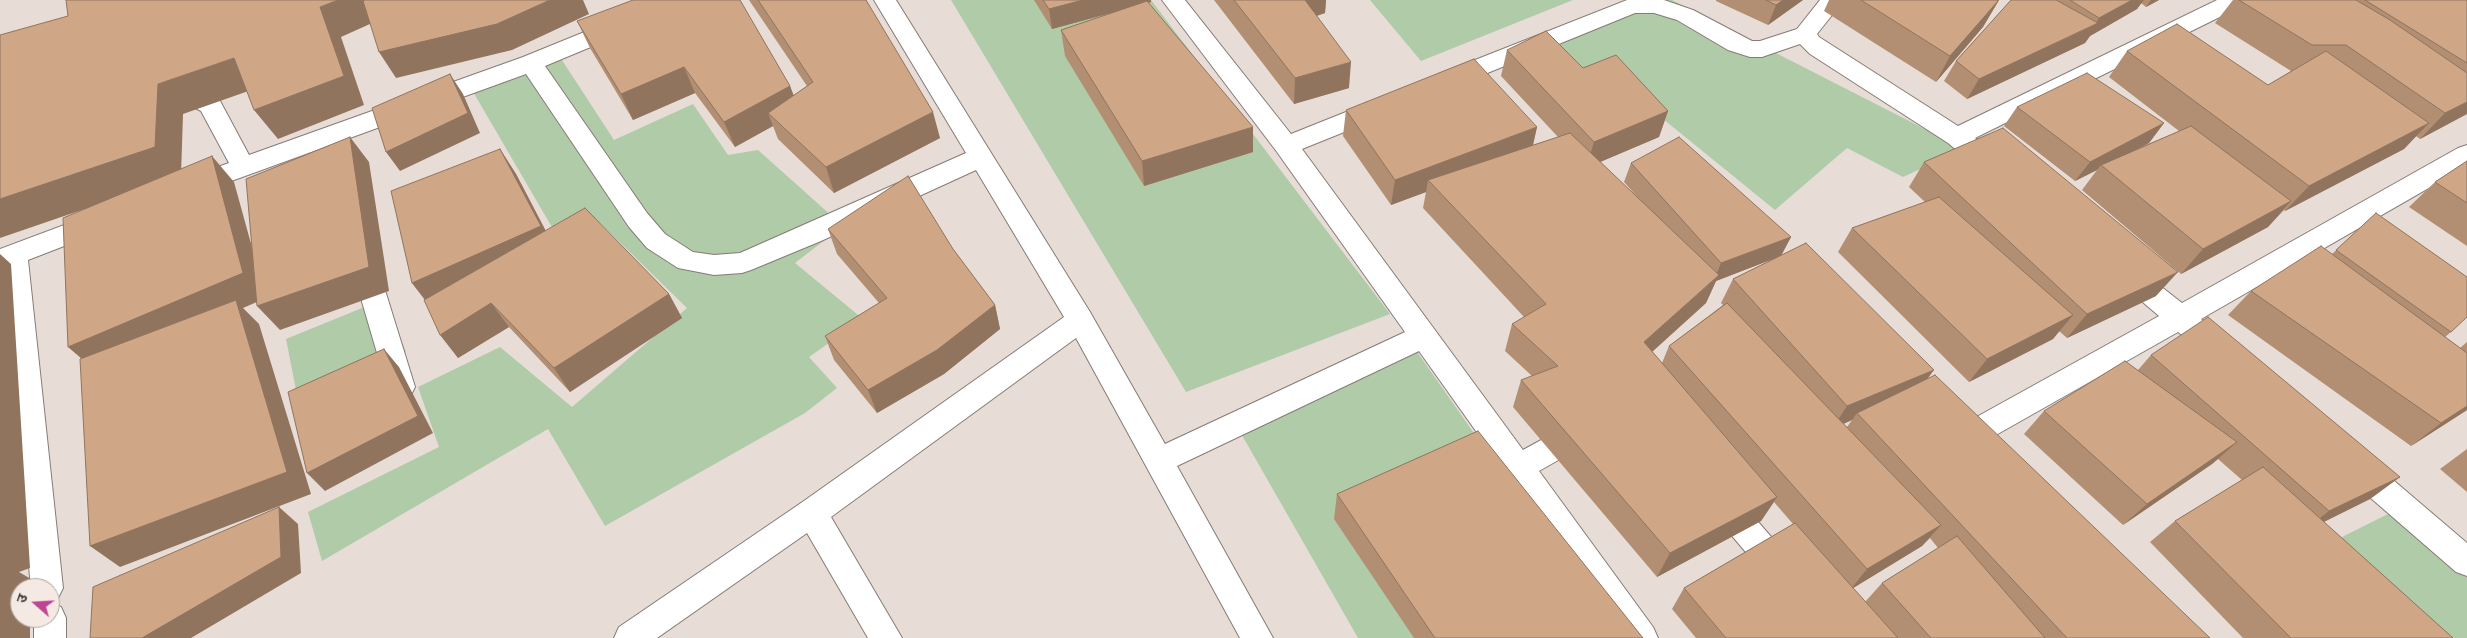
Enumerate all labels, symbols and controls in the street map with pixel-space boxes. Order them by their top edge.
north arrow [10,578,60,628]
text: उ [12,592,32,605]

